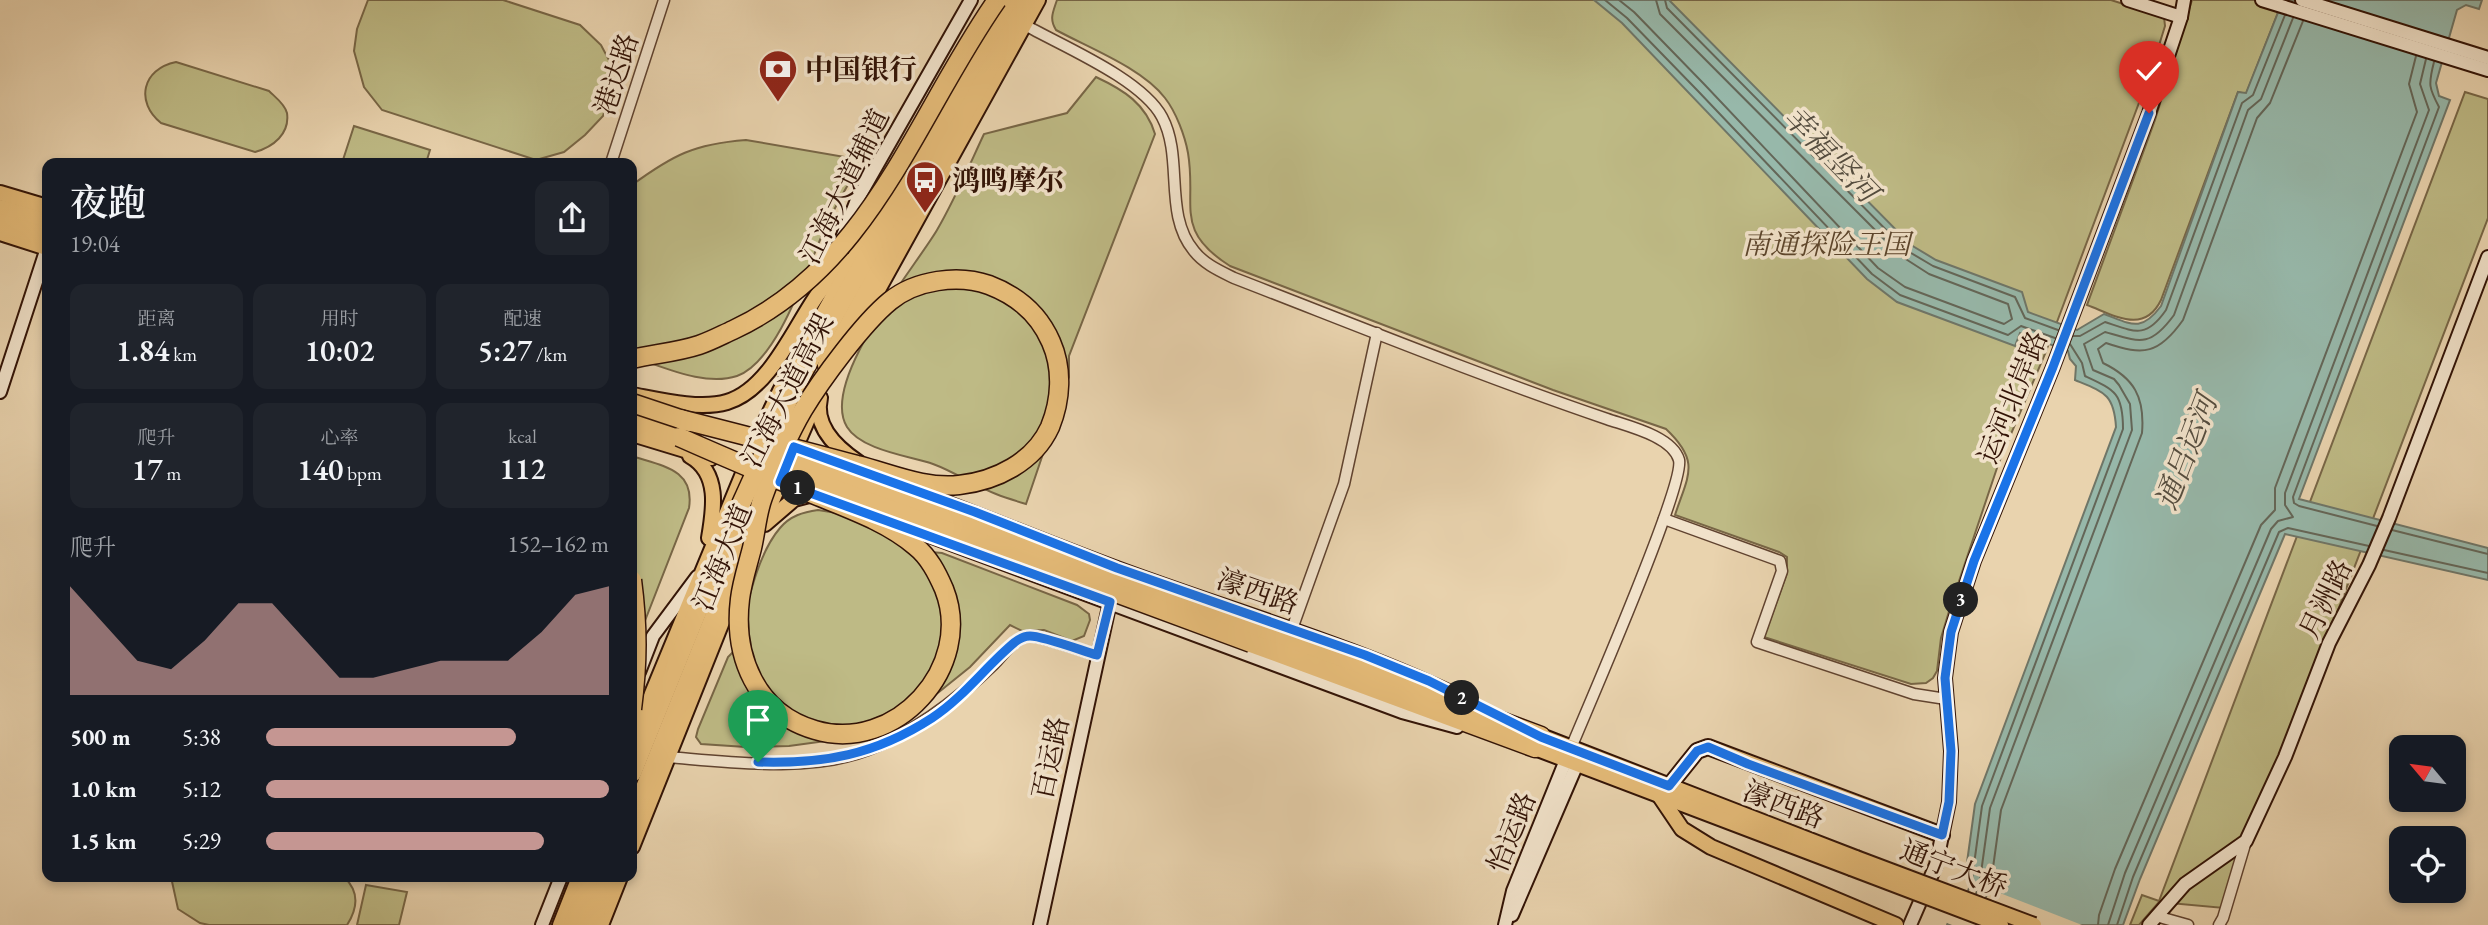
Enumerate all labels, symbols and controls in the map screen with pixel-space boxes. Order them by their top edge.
street label: 港达路 [586,28,646,120]
pin [2119,41,2179,113]
bank icon: 中国银行 [757,48,799,103]
place label: 中国银行 [805,51,917,87]
icon: check [2130,52,2168,90]
water label: 幸福竖河 [1775,97,1890,214]
street label: 江海大道辅道 [791,103,897,269]
bus stop icon: 鸿鸣摩尔 [904,159,946,214]
place label: 鸿鸣摩尔 [952,162,1064,198]
text: 夜跑 [70,178,146,227]
button: share [535,181,609,255]
park label: 南通探险王国 [1742,226,1914,262]
text: 19:04 [70,229,120,259]
text: 距离 [137,306,176,331]
text: 用时 [320,306,359,331]
text: 配速 [503,306,542,331]
street label: 江海大道高架 [733,307,841,473]
street label: 运河北岸路 [1969,325,2055,469]
text: 1.84 [116,331,169,370]
text: 10:02 [305,331,374,370]
text: 5:27 [478,331,532,370]
text: km [169,342,197,367]
text: /km [532,342,567,367]
water label: 通吕运河 [2146,384,2227,515]
text: kcal [508,424,537,449]
text: 爬升 [137,425,176,450]
text: 心率 [320,425,359,450]
text: 112 [499,449,546,488]
text: 17 [132,450,163,489]
text: 140 [297,450,343,489]
text: m [163,461,181,486]
text: bpm [343,461,382,486]
pin: 1 [780,470,816,505]
text: 1 [792,475,803,500]
street label: 江海大道 [684,498,760,616]
text: 152–162 m [508,529,609,559]
text: 爬升 [70,532,116,562]
street label: 月洲路 [2290,553,2360,645]
street label: 濠西路 [1212,560,1304,622]
pin: 3 [1944,582,1979,618]
text: 3 [1955,587,1966,612]
pin: 2 [1444,680,1480,716]
text: 2 [1456,685,1467,710]
pin [728,690,788,762]
icon: arrive [739,701,777,739]
street label: 百运路 [1024,713,1076,803]
text: 500 m [70,722,131,752]
text: 5:38 [182,722,221,752]
north arrow [2389,735,2466,812]
map controls [2389,735,2466,903]
street label: 濠西路 [1738,772,1830,836]
text: 1.0 km [70,774,137,804]
text: 5:12 [182,774,221,804]
street label: 怡运路 [1479,786,1543,878]
text: 1.5 km [70,826,137,856]
text: 5:29 [182,826,221,856]
button: locate [2389,826,2466,903]
street label: 通宁大桥 [1895,831,2013,905]

